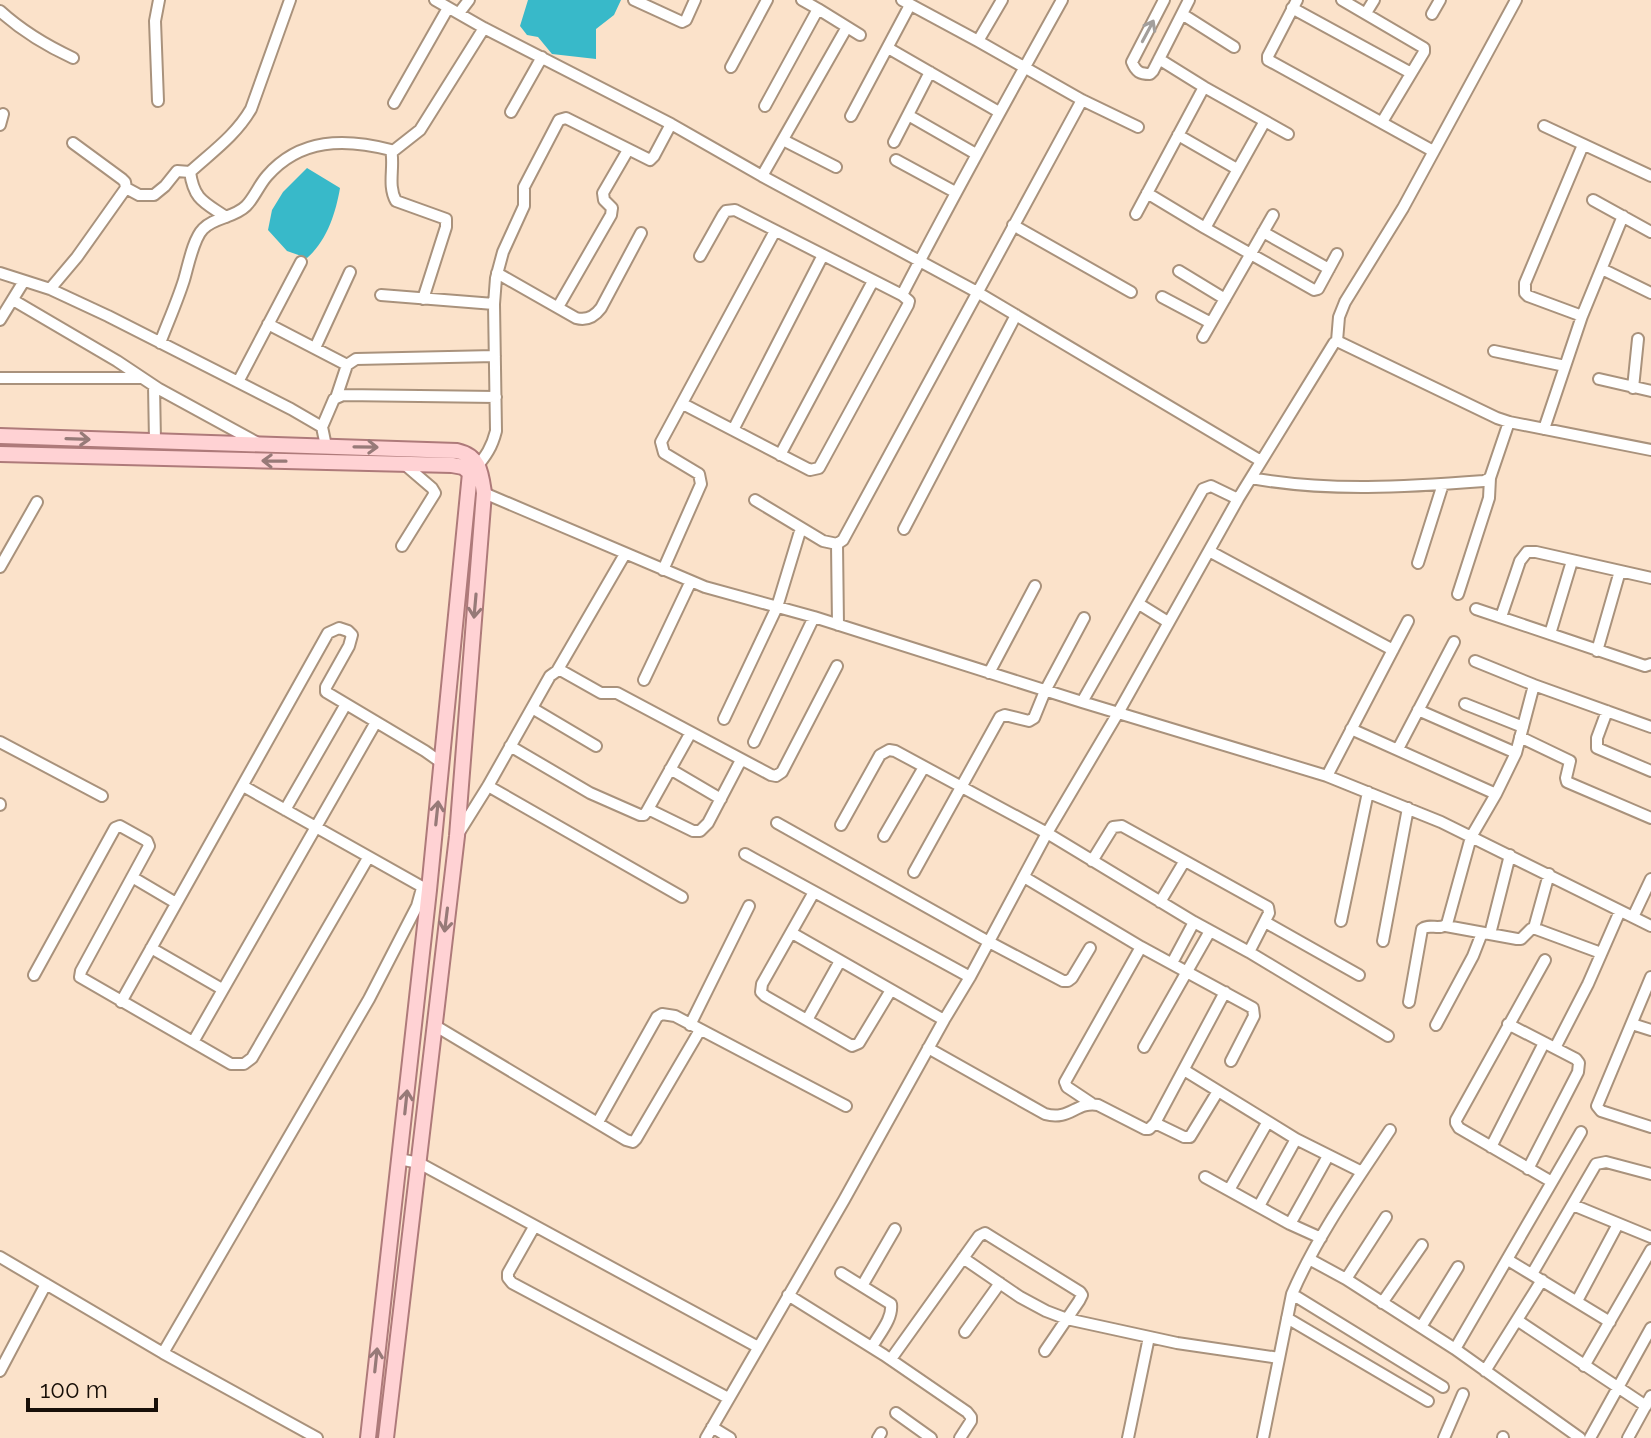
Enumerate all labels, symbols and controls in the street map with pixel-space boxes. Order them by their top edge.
one-way arrow [1140,20,1156,43]
one-way arrow [64,431,91,446]
one-way arrow [352,439,379,454]
one-way arrow [261,453,288,468]
one-way arrow [467,592,482,619]
one-way arrow [430,800,445,827]
one-way arrow [439,906,454,933]
one-way arrow [398,1089,413,1116]
one-way arrow [369,1348,384,1374]
scale bar [28,1362,156,1412]
text: 100 m [40,1375,108,1404]

